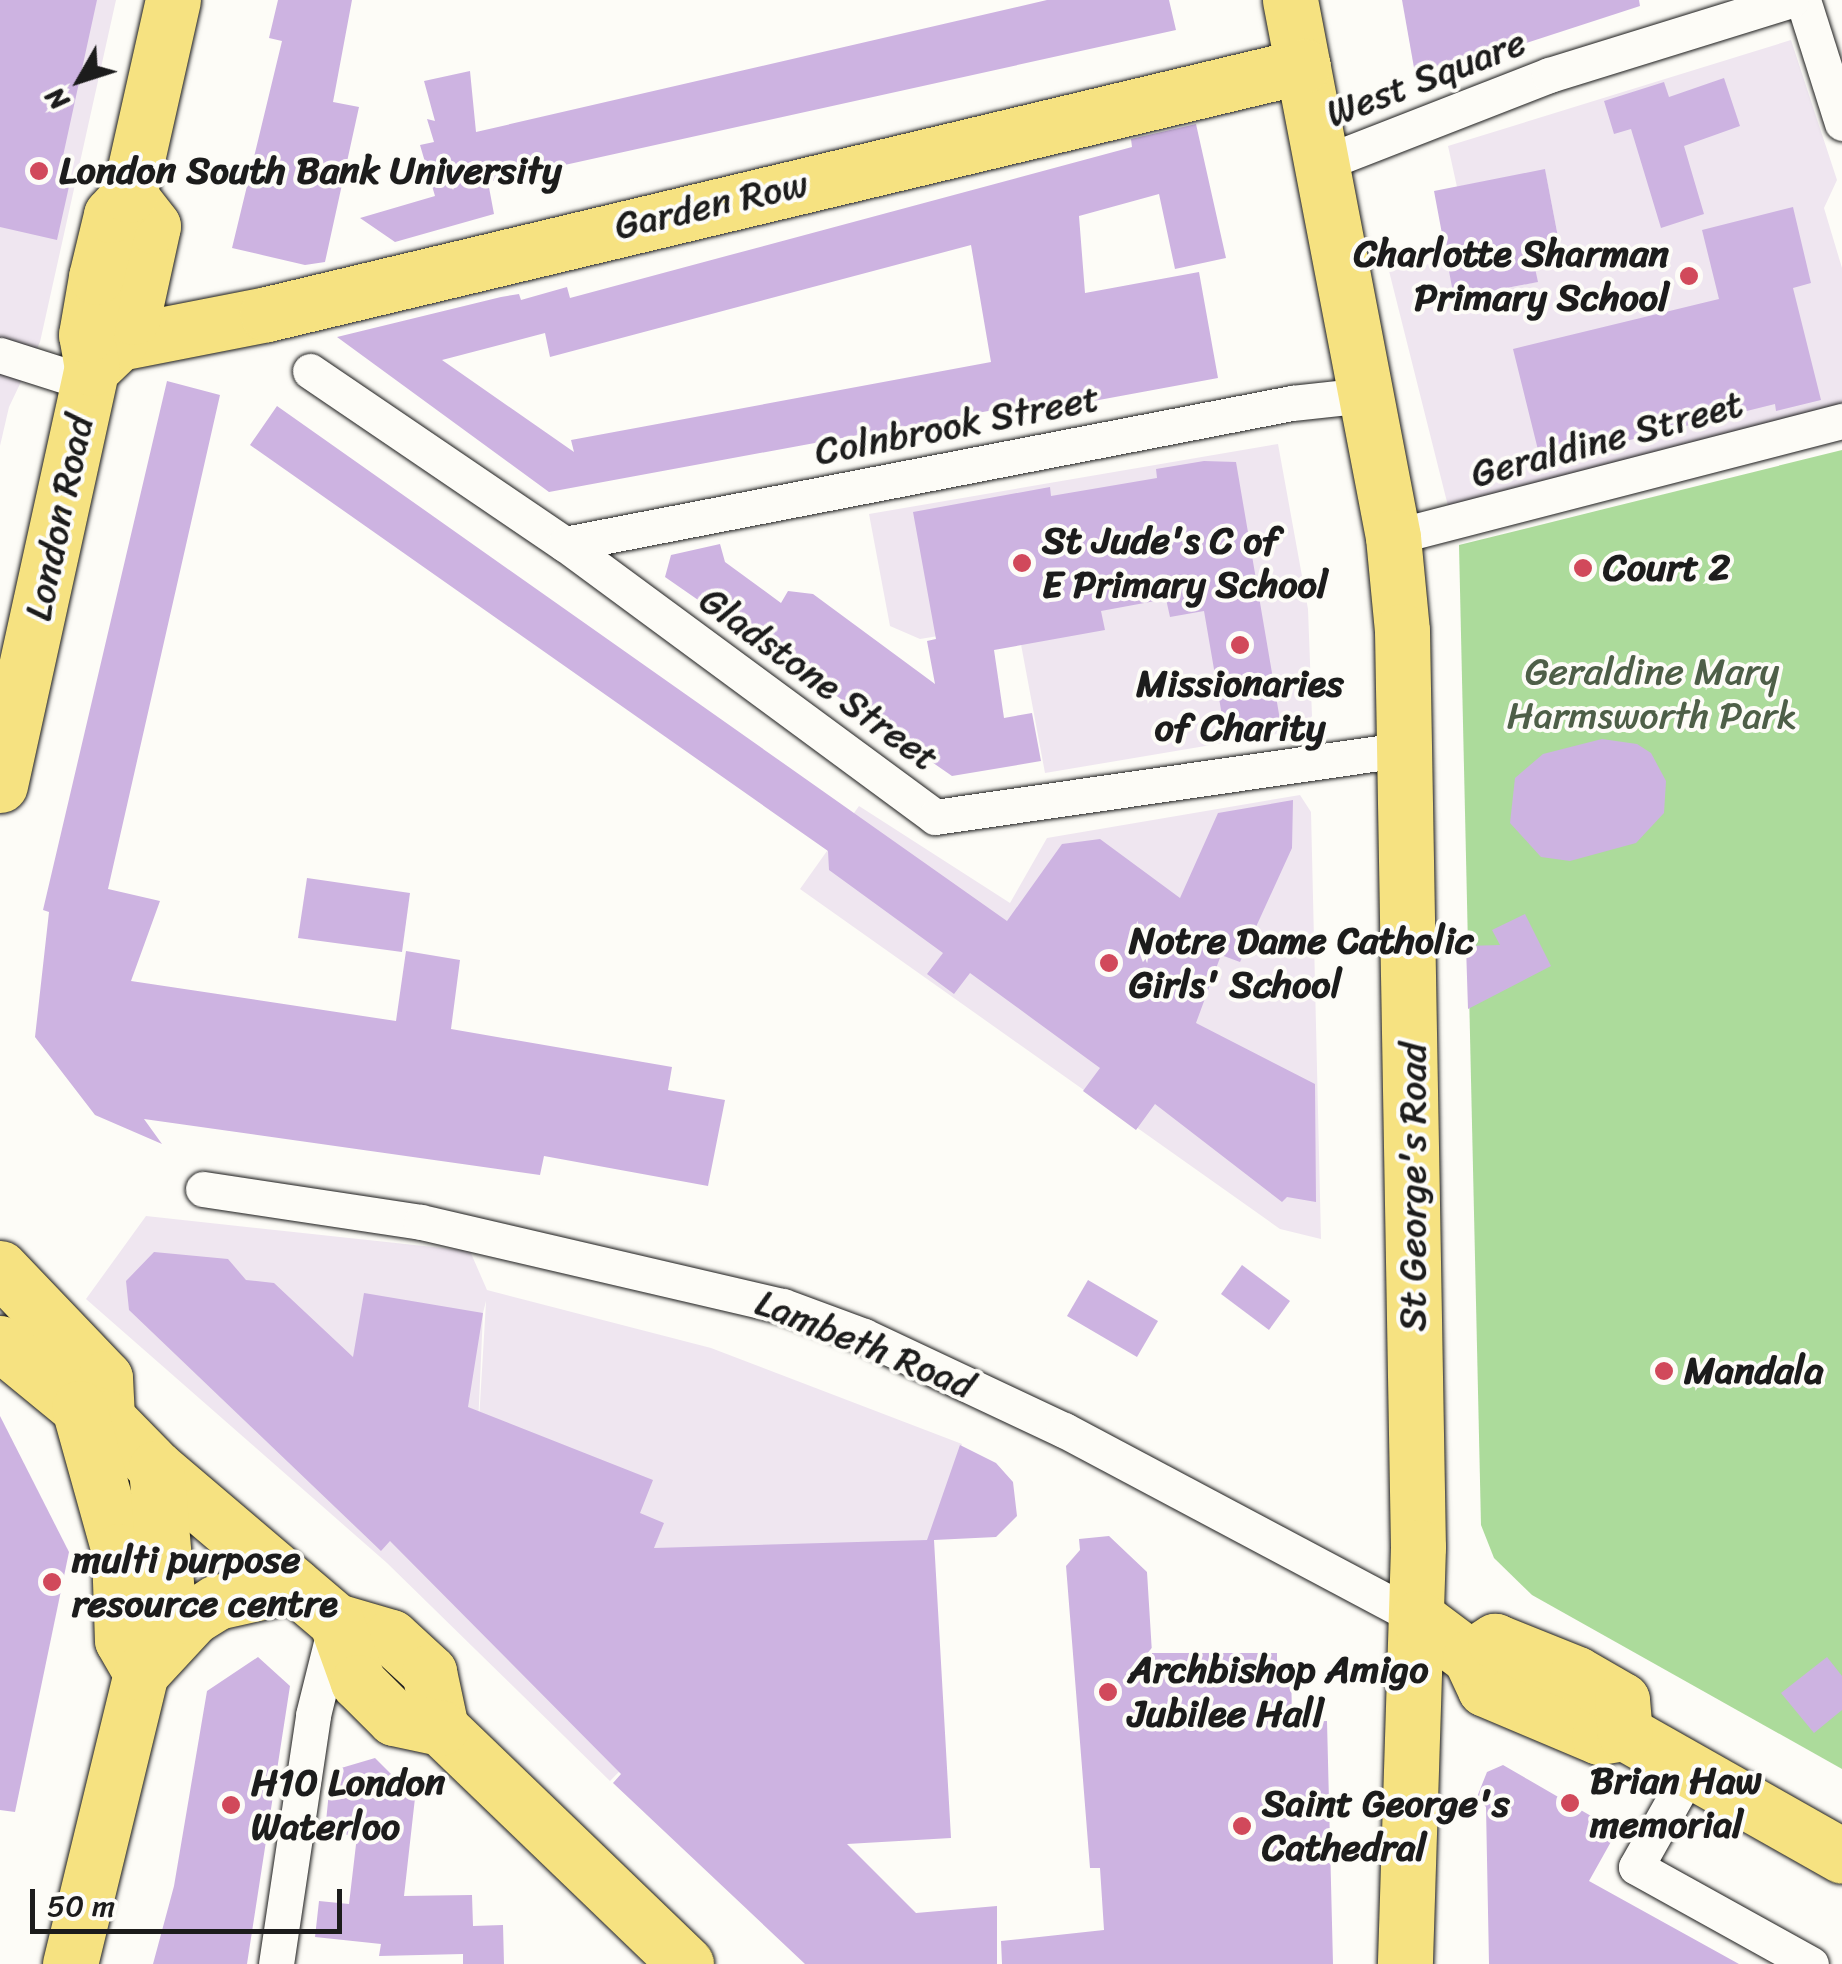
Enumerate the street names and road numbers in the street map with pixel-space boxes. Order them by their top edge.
street label: West Square [1321,19,1531,137]
street label: Garden Row [610,161,812,249]
street label: Colnbrook Street [811,375,1103,475]
street label: Geraldine Street [1466,381,1748,497]
street label: London Road [15,411,103,625]
street label: Gladstone Street [691,577,947,781]
street label: St George's Road [1390,1043,1436,1331]
street label: Lambeth Road [749,1279,981,1409]

